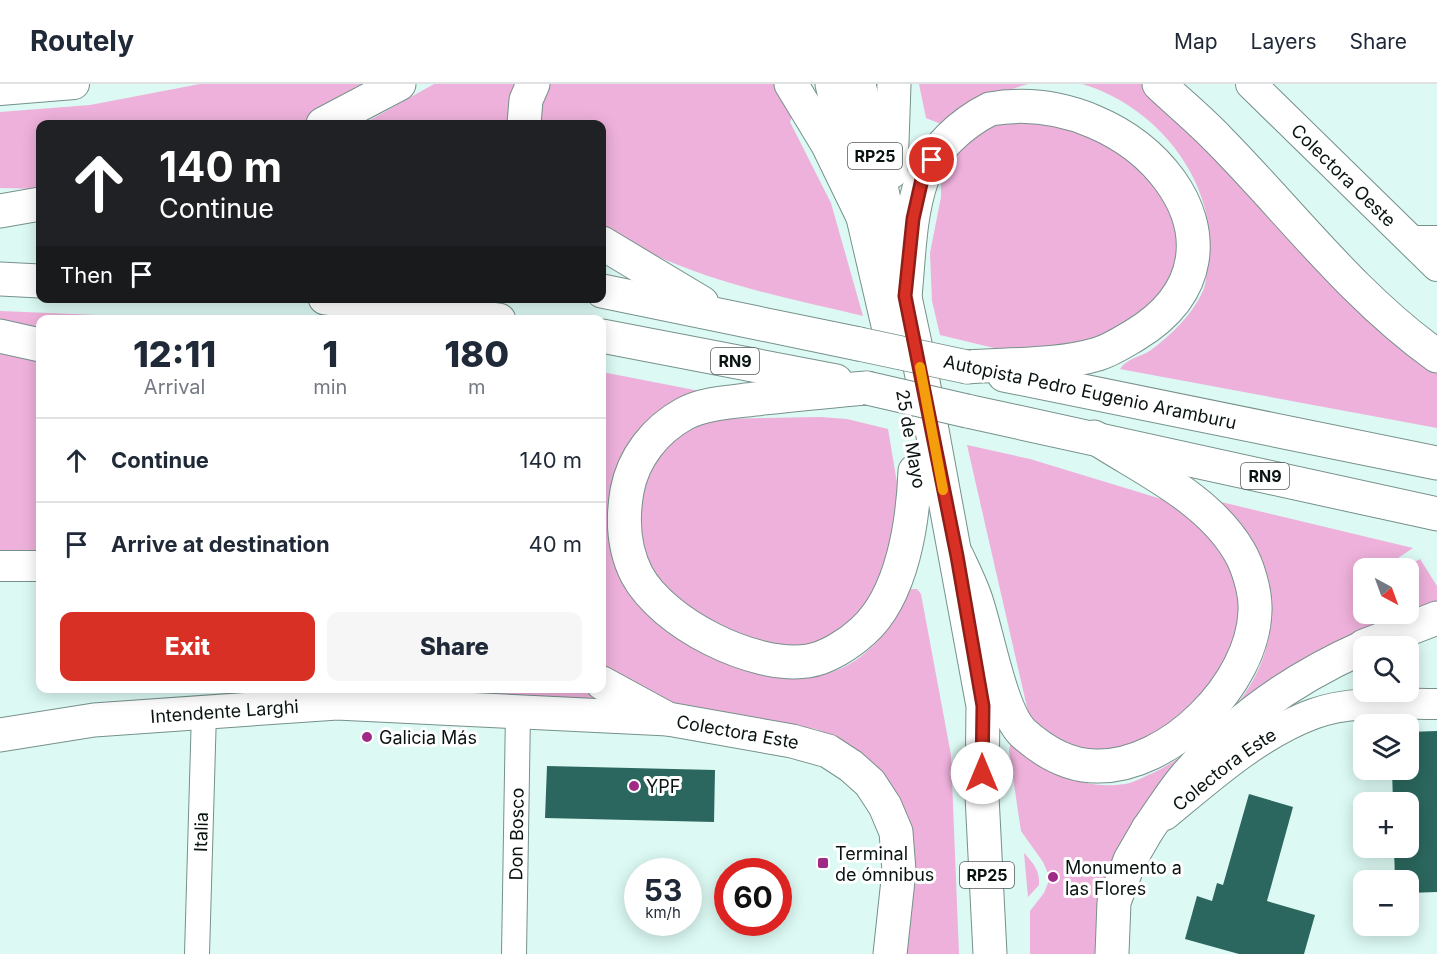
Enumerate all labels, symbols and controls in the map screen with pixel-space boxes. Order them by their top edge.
text: Routely [30,24,134,58]
text: Map [1174,29,1218,54]
text: Layers [1251,29,1317,54]
text: Share [1350,29,1407,54]
street label: Colectora Oeste [1287,119,1400,231]
pin [906,134,957,185]
text: 140 m [159,141,282,192]
road number: RP25 [848,143,902,169]
icon: arrive [915,143,948,176]
icon: ahead [60,144,138,222]
text: Continue [159,192,274,225]
icon: arrive [125,258,158,291]
text: Then [60,262,113,288]
text: 12:11 [133,332,216,376]
text: 1 [322,332,338,376]
text: 180 [444,332,509,376]
road number: RN9 [711,348,759,374]
street label: Autopista Pedro Eugenio Aramburu [942,351,1238,433]
text: Arrival [144,375,205,399]
text: min [313,375,347,399]
text: m [468,375,485,399]
street label: 25 de Mayo [892,388,930,490]
icon: ahead [60,444,93,477]
text: Continue [111,447,209,473]
text: 140 m [520,447,582,473]
road number: RN9 [1241,463,1289,489]
icon: arrive [60,528,93,561]
text: Arrive at destination [111,531,330,557]
text: 40 m [528,531,582,557]
north arrow [1353,558,1419,624]
map controls [1353,558,1419,936]
button: Exit [60,612,315,681]
button: Share [327,612,582,681]
button: search [1353,636,1419,702]
street label: Intendente Larghi [150,695,299,727]
street label: Colectora Este [675,710,802,753]
button: layers [1353,714,1419,780]
street label: Colectora Este [1168,723,1280,815]
place label: Galicia Más [379,727,477,748]
marker: Galicia Más [360,730,374,744]
position arrow [950,741,1014,805]
place label: YPF [646,776,680,797]
marker: YPF [627,779,641,793]
street label: Don Bosco [505,788,527,881]
button: + [1353,792,1419,858]
street label: Italia [189,812,212,852]
place label: Terminal de ómnibus [835,843,934,885]
marker: Terminal de ómnibus [816,856,830,870]
place label: Monumento a las Flores [1065,857,1182,899]
speed limit sign: 60 [714,858,792,936]
road number: RP25 [960,862,1014,888]
marker: Monumento a las Flores [1046,870,1060,884]
button: − [1353,870,1419,936]
text: 53 [644,872,682,908]
text: km/h [645,903,681,922]

